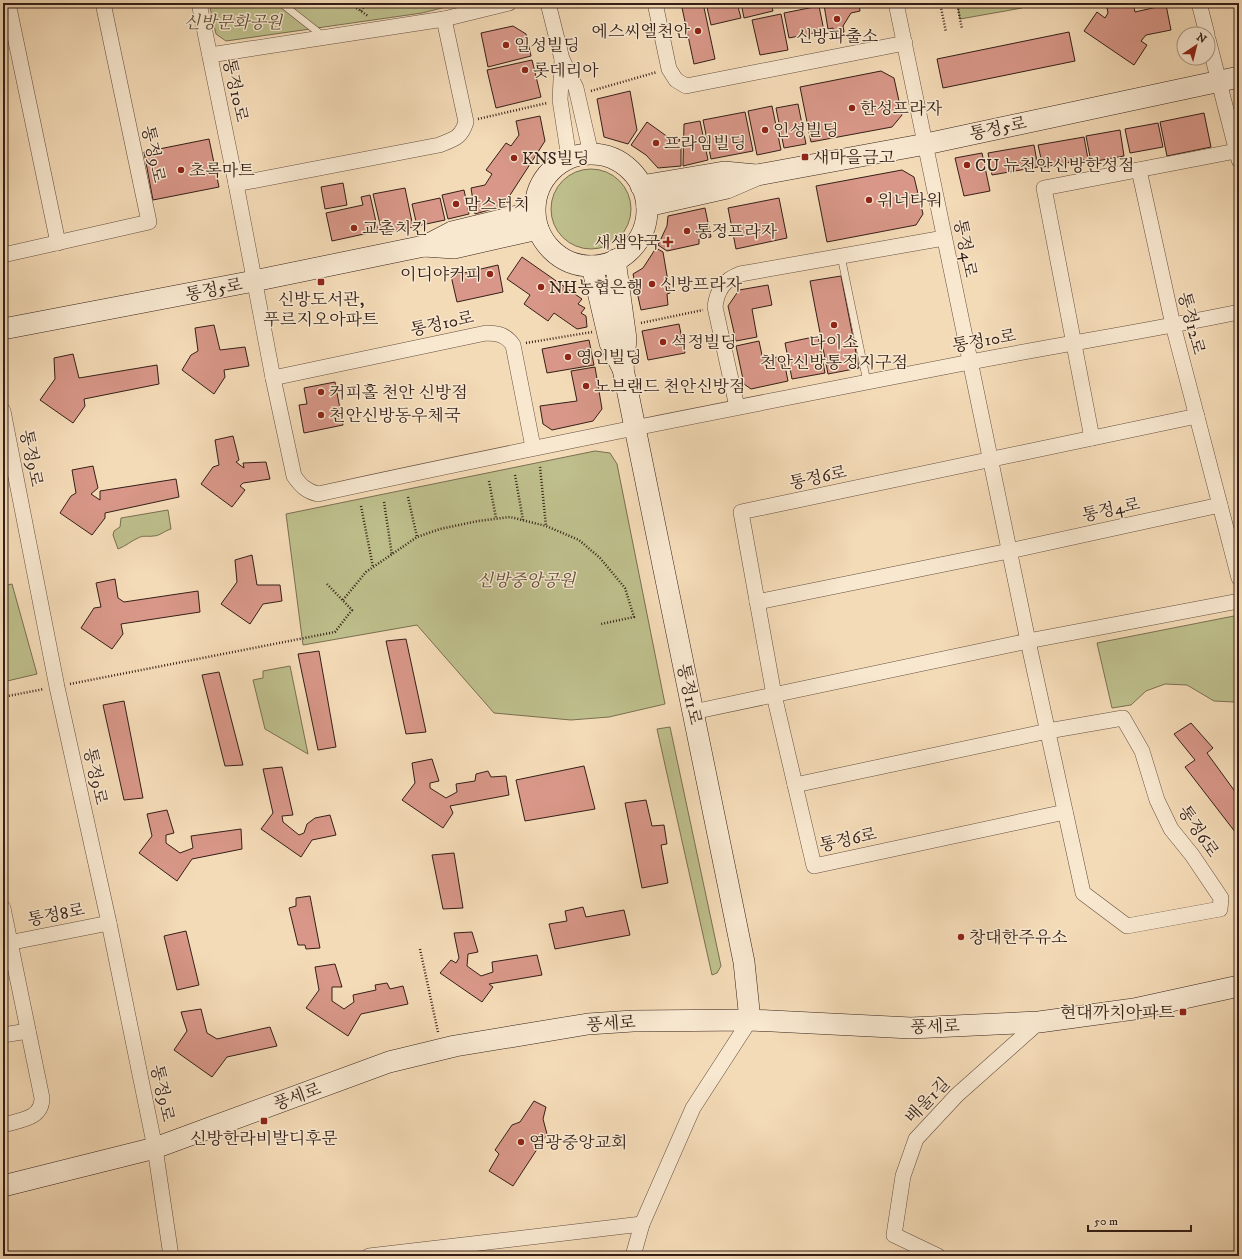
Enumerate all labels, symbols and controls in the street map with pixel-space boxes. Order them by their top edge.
park label: 신방문화공원 [184,12,284,34]
marker: 신방파출소 [832,14,842,24]
place label: 에스씨엘천안 [591,21,691,43]
marker: 에스씨엘천안 [693,26,703,36]
place label: 신방파출소 [796,26,879,48]
north arrow [1176,26,1216,66]
text: N [1193,30,1209,47]
place label: 일성빌딩 [514,35,580,57]
marker: 일성빌딩 [501,40,511,50]
street label: 통정10로 [218,56,253,125]
place label: 롯데리아 [533,60,599,82]
marker: 롯데리아 [520,65,530,75]
place label: 한성프라자 [860,98,943,120]
marker: 한성프라자 [847,103,857,113]
street label: 통정5로 [968,112,1029,146]
place label: 인성빌딩 [773,120,839,142]
street label: 통정9로 [136,124,170,185]
marker: 인성빌딩 [760,125,770,135]
place label: 프라임빌딩 [664,133,746,155]
marker: 프라임빌딩 [651,138,661,148]
place label: 새마을금고 [813,147,896,169]
place label: KNS빌딩 [522,148,590,170]
marker: 새마을금고 [800,152,810,162]
marker: KNS빌딩 [509,153,519,163]
place label: CU 뉴천안신방한성점 [975,155,1134,177]
place label: 초록마트 [189,160,255,182]
marker: CU 뉴천안신방한성점 [962,160,972,170]
marker: 초록마트 [176,165,186,175]
place label: 위너타워 [877,190,943,212]
place label: 맘스터치 [464,194,530,216]
marker: 위너타워 [864,195,874,205]
marker: 맘스터치 [451,199,461,209]
street label: 통정4로 [949,217,982,280]
place label: 교촌치킨 [362,218,428,240]
place label: 통정프라자 [695,221,778,243]
marker: 교촌치킨 [349,223,359,233]
marker: 통정프라자 [682,226,692,236]
place label: 새샘약국 [594,232,661,254]
marker: 새샘약국 [663,237,673,247]
place label: 이디야커피 [400,264,482,286]
marker: 이디야커피 [485,269,495,279]
street label: 통정5로 [184,274,245,306]
place label: 신방프라자 [660,274,743,296]
marker: 신방도서관, 푸르지오아파트 [316,277,326,287]
place label: NH농협은행 [549,277,643,299]
marker: 신방프라자 [647,279,657,289]
marker: NH농협은행 [536,282,546,292]
place label: 신방도서관, 푸르지오아파트 [264,289,379,331]
street label: 통정12로 [1173,290,1210,357]
street label: 통정10로 [408,306,477,341]
marker: 다이소 천안신방통정지구점 [829,320,839,330]
street label: 통정10로 [950,324,1018,357]
place label: 석정빌딩 [671,332,737,354]
place label: 다이소 천안신방통정지구점 [760,332,908,374]
marker: 석정빌딩 [658,337,668,347]
place label: 영인빌딩 [576,347,642,369]
marker: 영인빌딩 [563,352,573,362]
place label: 노브랜드 천안신방점 [594,376,745,398]
marker: 노브랜드 천안신방점 [581,381,591,391]
place label: 커피홀 천안 신방점 [329,382,468,404]
marker: 커피홀 천안 신방점 [316,387,326,397]
place label: 천안신방동우체국 [329,405,461,427]
marker: 천안신방동우체국 [316,410,326,420]
street label: 통정9로 [15,428,47,489]
street label: 통정6로 [787,461,849,495]
street label: 통정4로 [1080,493,1143,527]
park label: 신방중앙공원 [477,570,577,592]
street label: 통정11로 [672,662,706,727]
street label: 통정9로 [78,746,112,807]
street label: 통정6로 [1173,801,1224,862]
street label: 통정6로 [817,823,879,857]
street label: 통정8로 [26,899,87,931]
place label: 창대한주유소 [969,927,1068,949]
marker: 창대한주유소 [956,932,966,942]
place label: 현대까치아파트 [1060,1002,1176,1024]
marker: 현대까치아파트 [1178,1007,1188,1017]
street label: 풍세로 [586,1011,637,1037]
street label: 풍세로 [910,1015,961,1039]
street label: 통정9로 [145,1063,179,1124]
street label: 배울1길 [901,1073,955,1128]
street label: 풍세로 [270,1078,325,1116]
marker: 신방한라비발디후문 [259,1116,269,1126]
place label: 신방한라비발디후문 [190,1128,338,1150]
place label: 염광중앙교회 [529,1132,628,1154]
marker: 염광중앙교회 [516,1137,526,1147]
scale bar [1088,1207,1191,1233]
text: 50 m [1094,1214,1118,1229]

